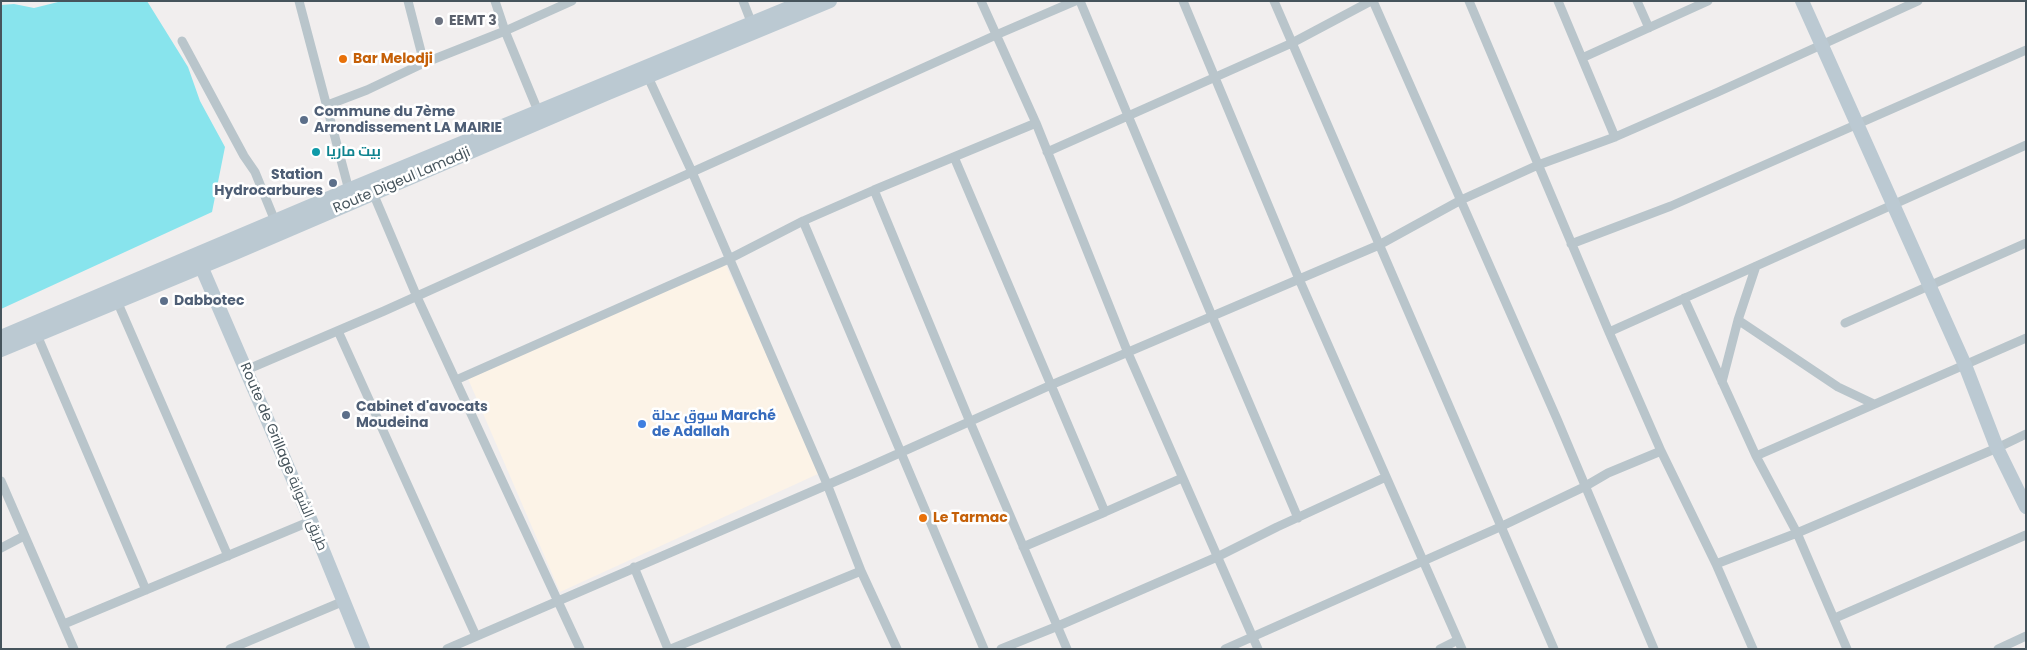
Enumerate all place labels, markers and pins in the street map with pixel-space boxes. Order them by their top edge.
place label: EEMT 3 [449,13,497,29]
marker: EEMT 3 [433,15,445,27]
place label: Bar Melodji [353,51,433,67]
marker: Bar Melodji [337,53,349,65]
place label: Commune du 7ème Arrondissement LA MAIRIE [314,104,502,136]
marker: Commune du 7ème Arrondissement LA MAIRIE [298,114,310,126]
place label: بيت ماريا [326,144,381,160]
marker: بيت ماريا [310,146,322,158]
place label: Station Hydrocarbures [214,167,323,200]
marker: Station Hydrocarbures [327,177,339,189]
place label: Dabbotec [174,293,244,309]
marker: Dabbotec [158,295,170,307]
place label: Cabinet d'avocats Moudeina [356,399,488,432]
place label: سوق عدلة Marché de Adallah [652,408,776,441]
marker: Cabinet d'avocats Moudeina [340,409,352,421]
marker: سوق عدلة Marché de Adallah [636,418,648,430]
place label: Le Tarmac [933,510,1008,526]
marker: Le Tarmac [917,512,929,524]

